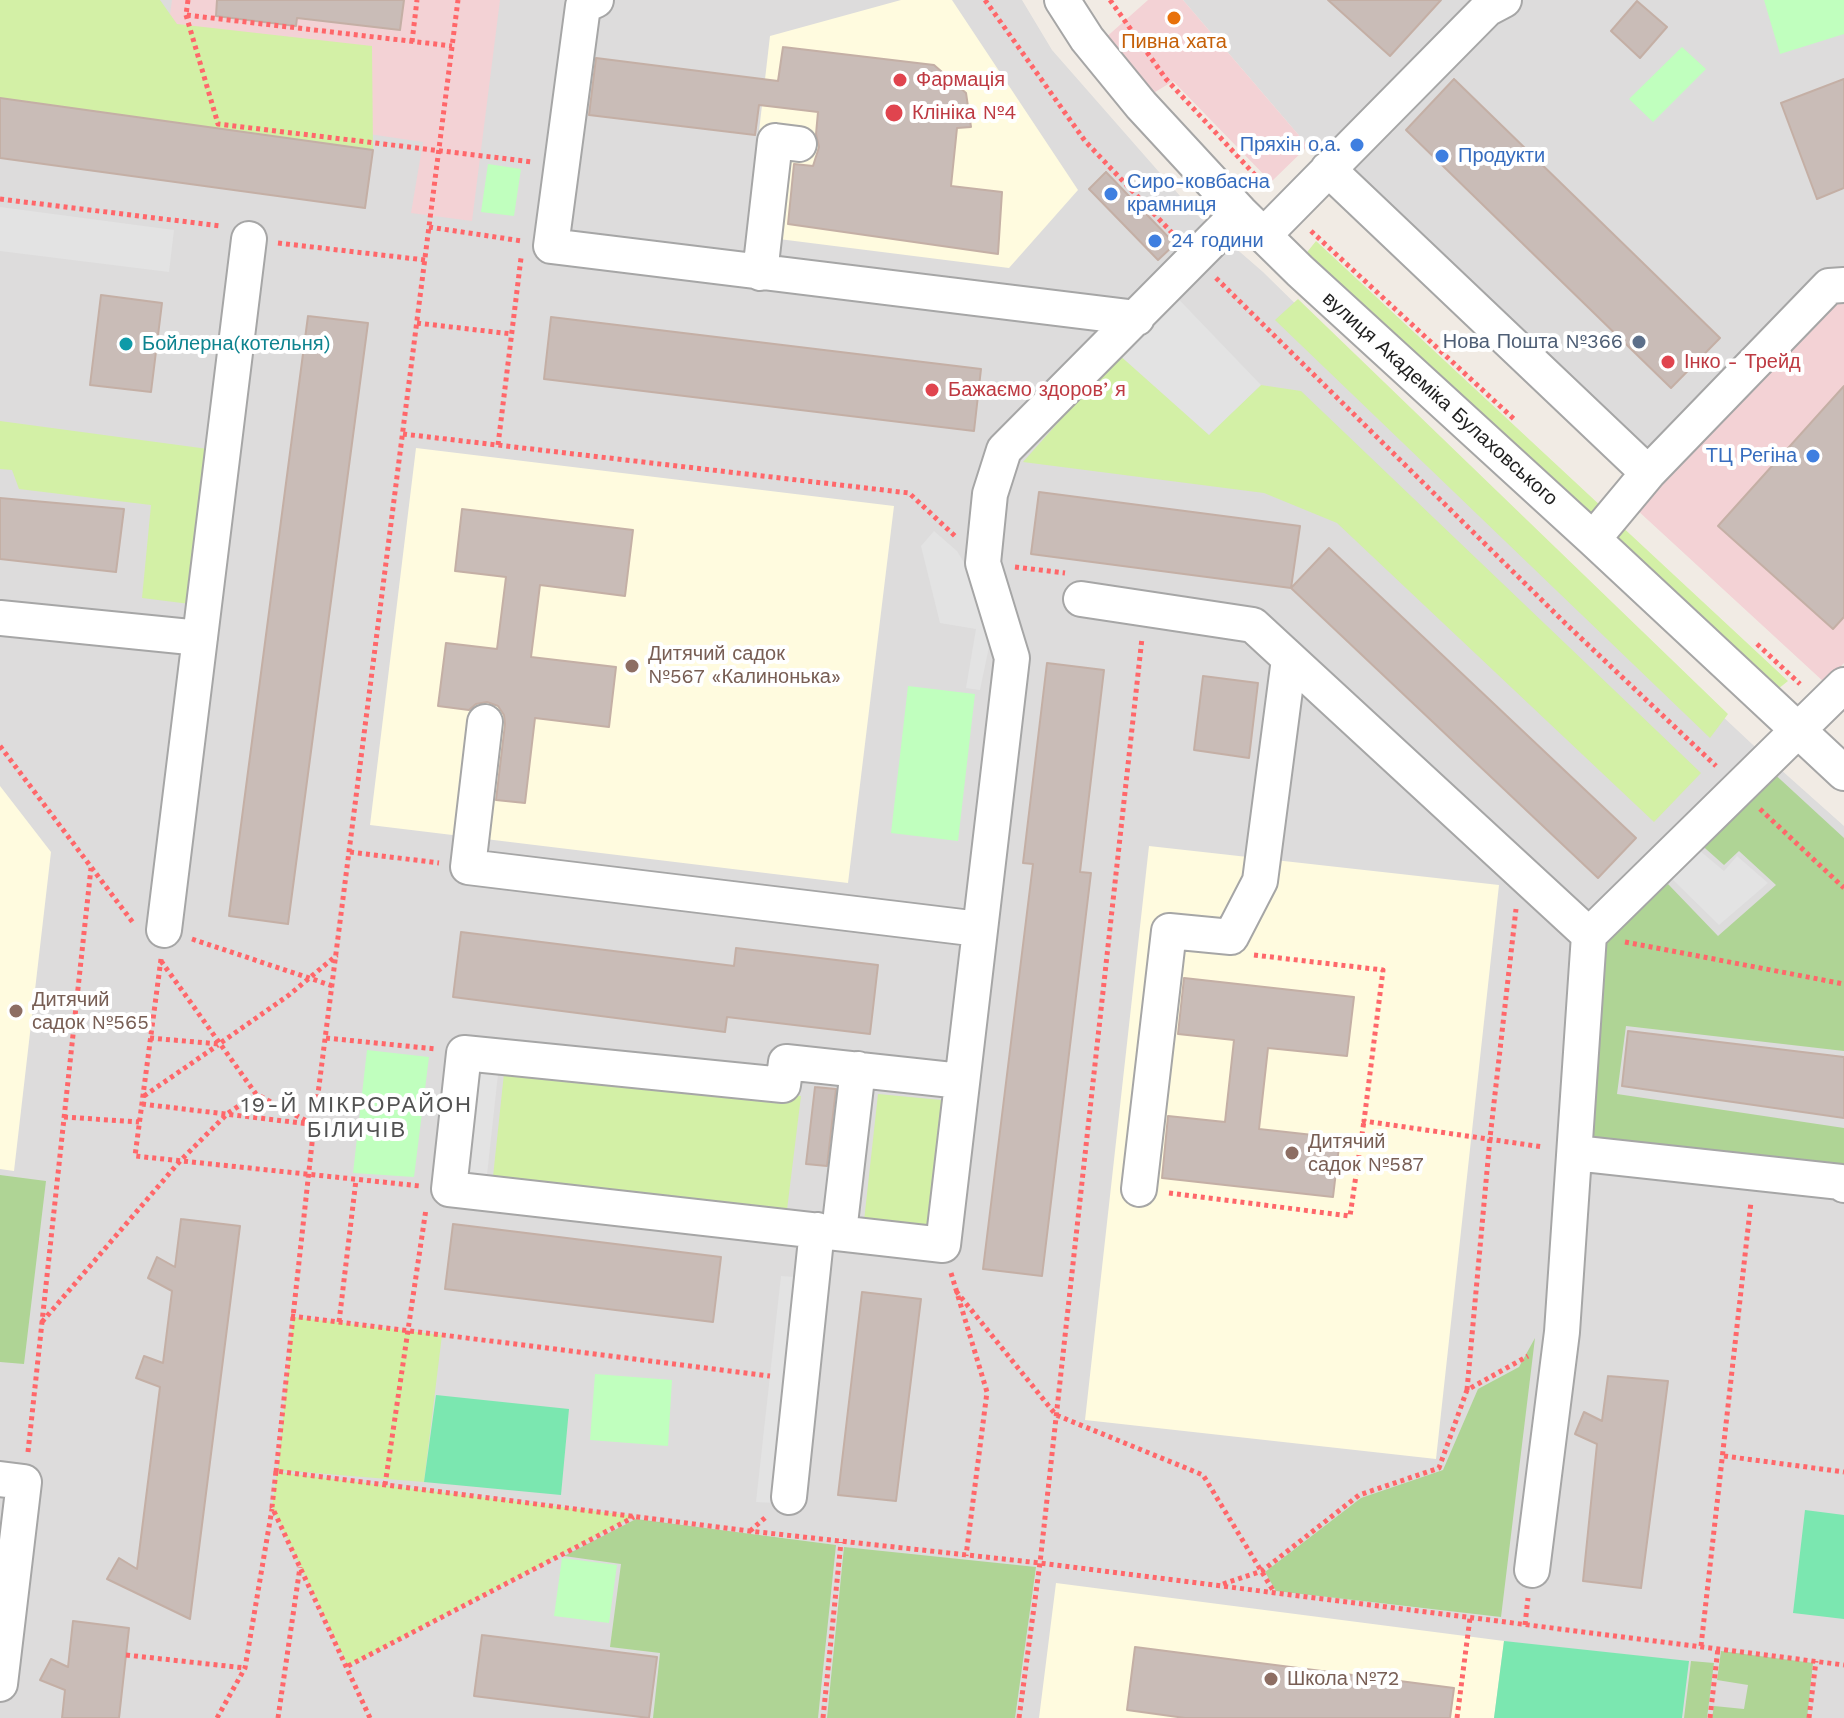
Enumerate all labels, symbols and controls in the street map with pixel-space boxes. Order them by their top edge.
marker: Пивна хата [1165,9,1183,27]
place label: Пивна хата [1121,30,1227,54]
place label: Фармація [916,68,1005,92]
marker: Фармація [891,71,909,89]
place label: Клініка №4 [912,101,1016,125]
marker: Клініка №4 [883,102,905,124]
place label: Пряхін о.а. [1240,133,1341,157]
marker: Пряхін о.а. [1348,136,1366,154]
place label: Продукти [1458,144,1545,168]
marker: Продукти [1433,147,1451,165]
place label: Сиро-ковбасна крамниця [1127,170,1270,217]
marker: Сиро-ковбасна крамниця [1102,185,1120,203]
place label: 24 години [1171,229,1264,253]
marker: 24 години [1146,232,1164,250]
street label: вулиця Академіка Булаховського [1317,287,1563,511]
place label: Нова Пошта №366 [1443,330,1623,354]
place label: Бойлерна(котельня) [142,332,331,356]
marker: Нова Пошта №366 [1630,333,1648,351]
marker: Бойлерна(котельня) [117,335,135,353]
place label: Інко - Трейд [1684,350,1801,374]
marker: Інко - Трейд [1659,353,1677,371]
place label: Бажаємо здоровʼя [948,378,1126,402]
marker: Бажаємо здоровʼя [923,381,941,399]
place label: ТЦ Регіна [1706,444,1797,468]
marker: ТЦ Регіна [1804,447,1822,465]
place label: Дитячий садок №567 «Калинонька» [648,642,841,689]
marker: Дитячий садок №567 «Калинонька» [623,657,641,675]
place label: Дитячий садок №565 [32,988,149,1035]
marker: Дитячий садок №565 [7,1002,25,1020]
district label: 19-Й МІКРОРАЙОН БІЛИЧІВ [241,1093,473,1144]
place label: Дитячий садок №587 [1308,1130,1424,1177]
marker: Дитячий садок №587 [1283,1144,1301,1162]
place label: Школа №72 [1287,1667,1399,1691]
marker: Школа №72 [1262,1670,1280,1688]

